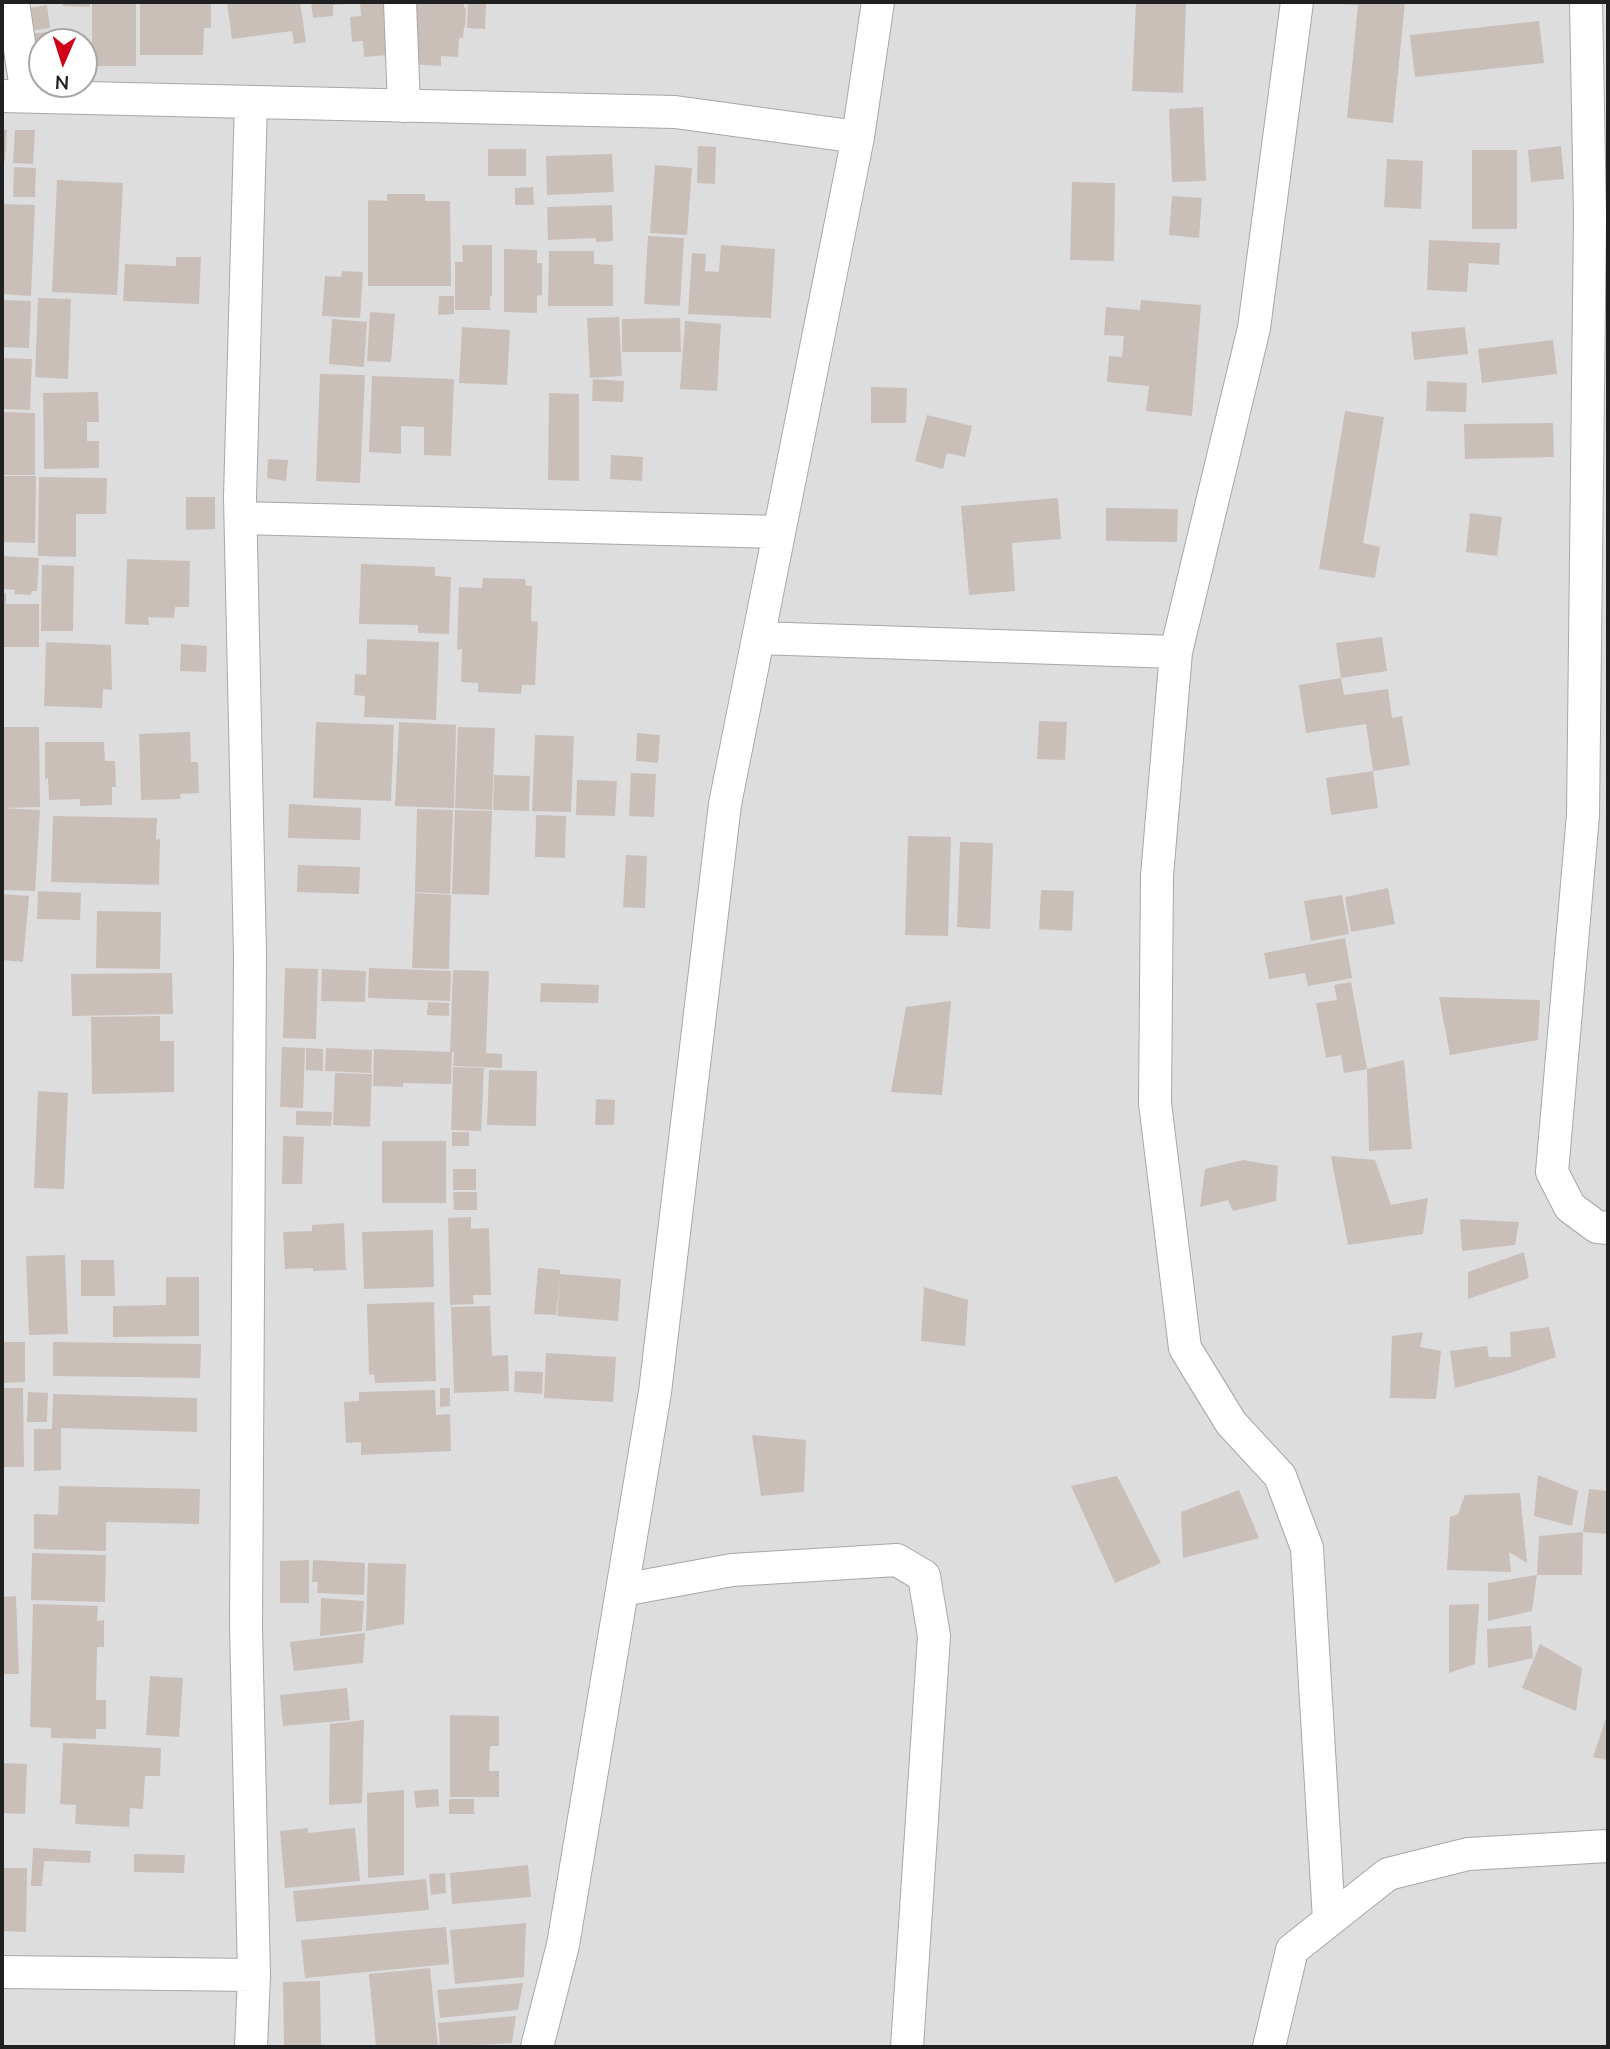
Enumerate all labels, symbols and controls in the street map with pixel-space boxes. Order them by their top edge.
north arrow [28,28,98,98]
text: N [54,69,70,95]

